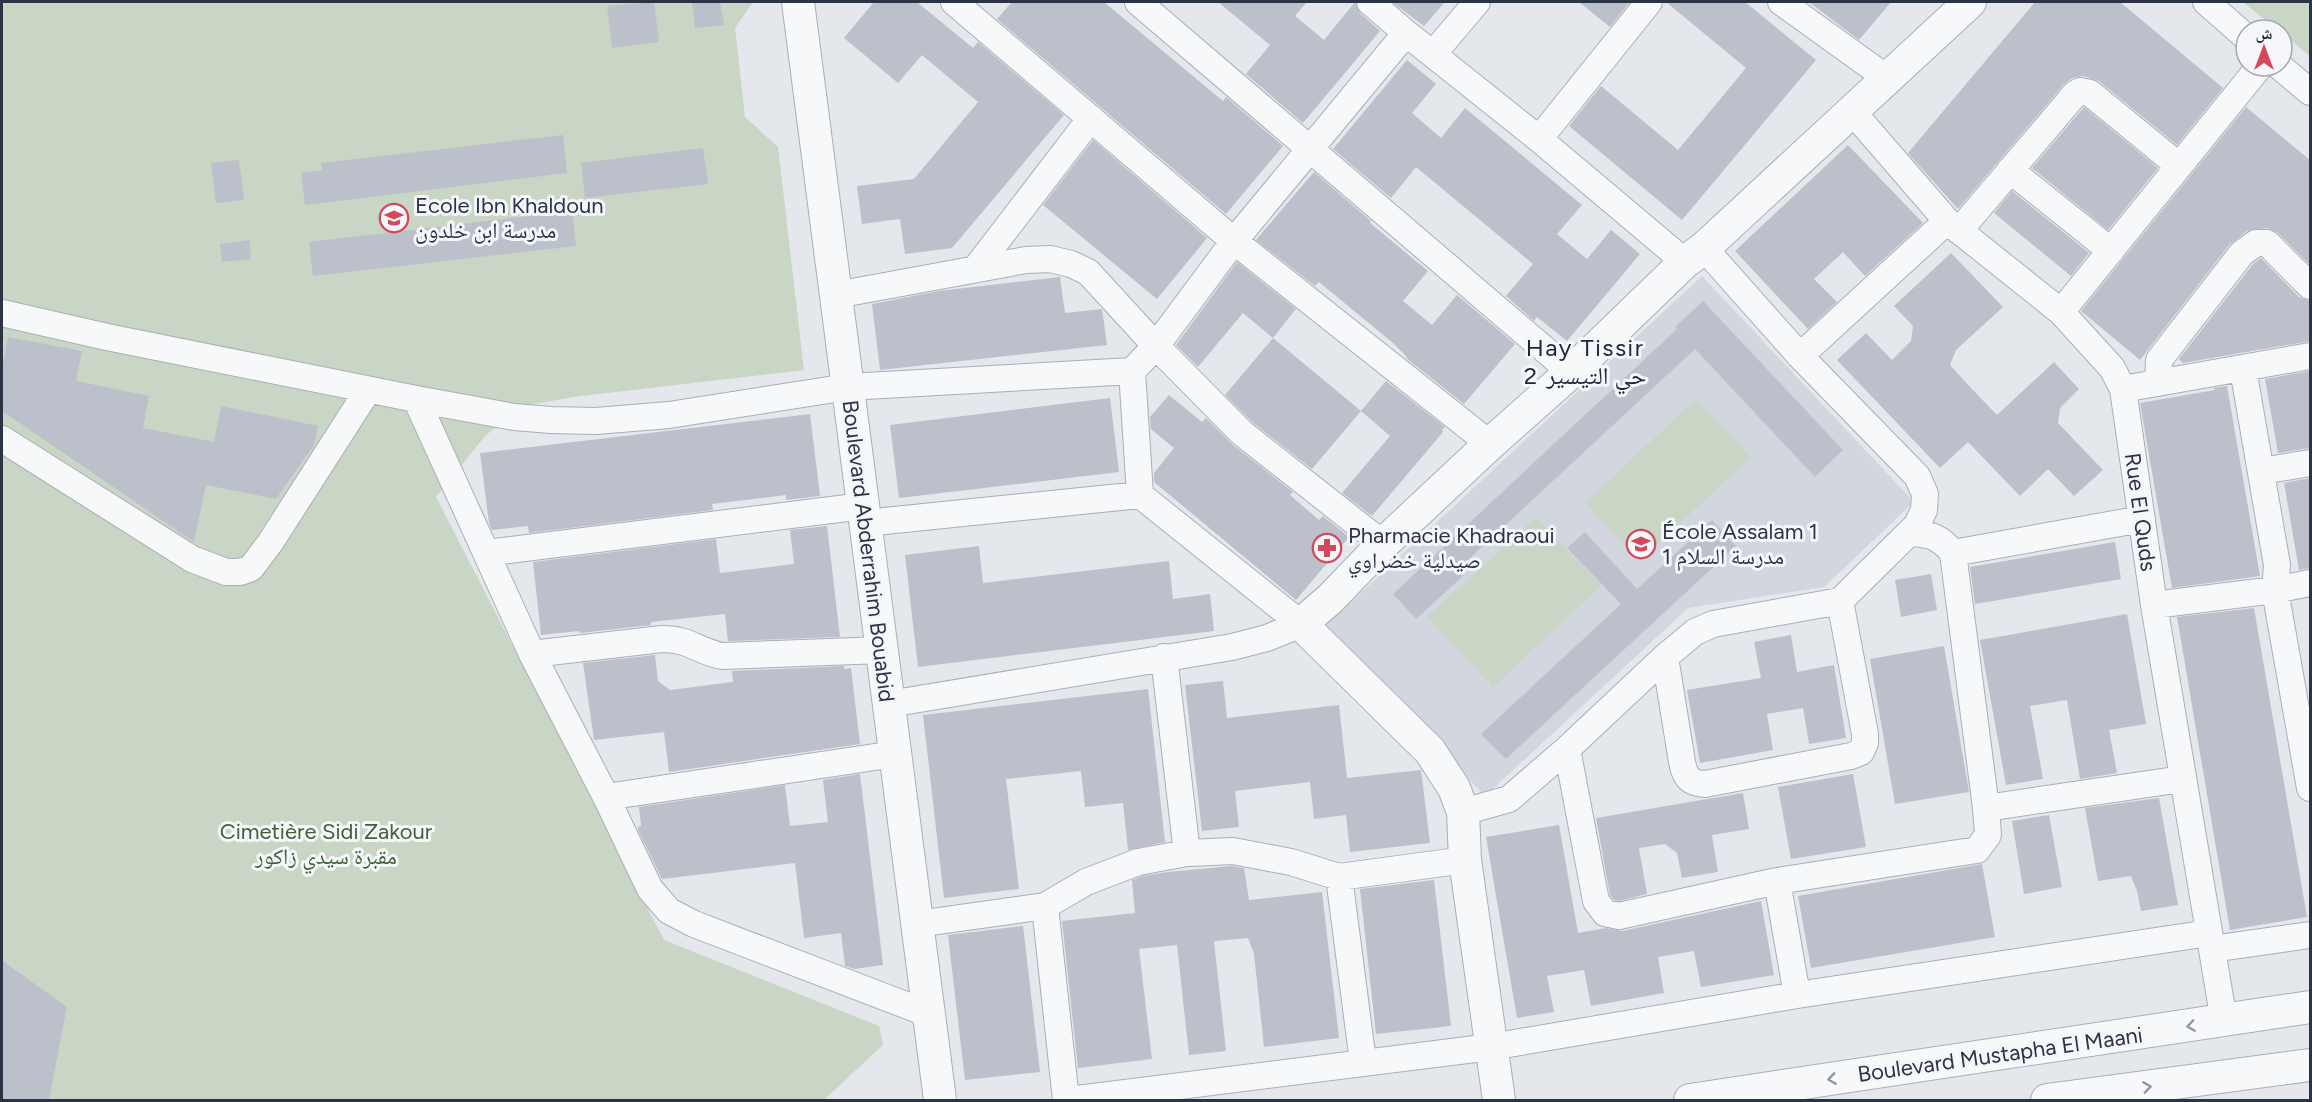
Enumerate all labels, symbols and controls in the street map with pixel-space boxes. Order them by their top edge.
north arrow [2234,18,2294,78]
text: ش [2256,24,2273,43]
place label: Ecole Ibn Khaldoun مدرسة ابن خلدون [415,192,604,244]
school or university icon: Ecole Ibn Khaldoun مدرسة ابن خلدون [378,202,410,234]
district label: Hay Tissir 2 حي التيسير [1524,333,1646,395]
street label: Boulevard Abderrahim Bouabid [837,398,900,704]
street label: Rue El Quds [2119,451,2162,573]
place label: École Assalam 1 مدرسة السلام 1 [1662,518,1818,571]
place label: Pharmacie Khadraoui صيدلية خضراوي [1348,522,1555,578]
school or university icon: École Assalam 1 مدرسة السلام 1 [1625,528,1657,560]
pharmacy icon: Pharmacie Khadraoui صيدلية خضراوي [1311,532,1343,564]
park label: Cimetière Sidi Zakour مقبرة سيدي زاكور [220,818,433,874]
one-way arrow [2186,1019,2195,1031]
street label: Boulevard Mustapha El Maani [1856,1021,2144,1088]
one-way arrow [1827,1073,1836,1085]
one-way arrow [2142,1081,2151,1093]

